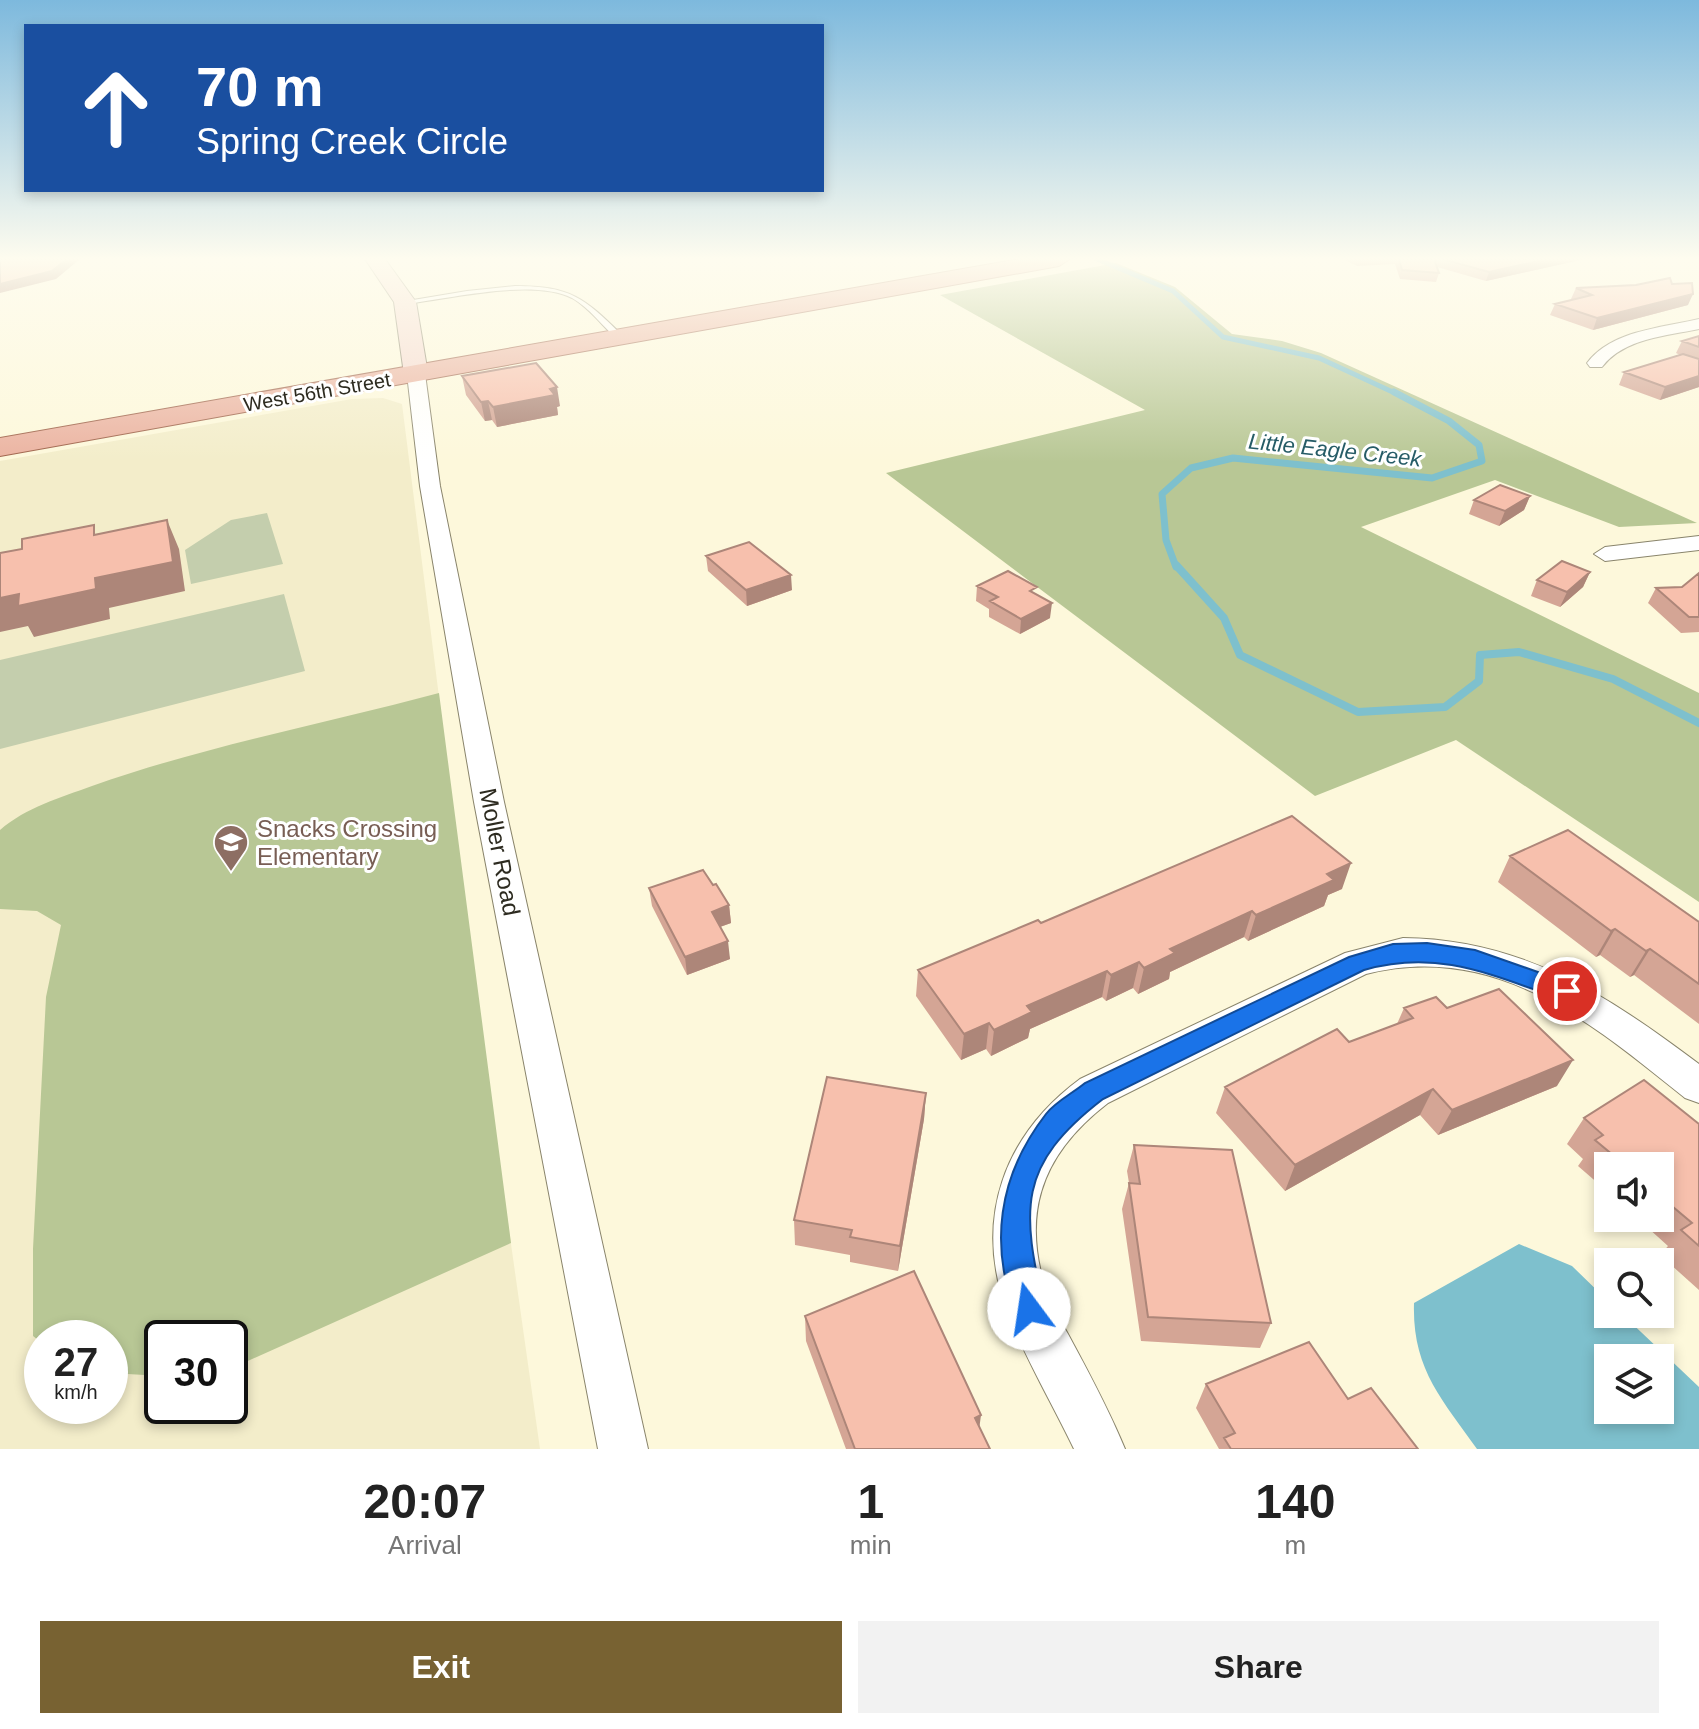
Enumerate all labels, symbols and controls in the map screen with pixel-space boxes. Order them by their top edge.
text: 70 m [196,55,324,118]
icon: ahead [64,56,168,160]
text: Spring Creek Circle [196,121,508,162]
street label: West 56th Street [242,368,393,416]
water label: Little Eagle Creek [1247,428,1424,472]
street label: Moller Road [474,786,526,918]
place label: Snacks Crossing Elementary [257,815,437,870]
school or university icon: Snacks Crossing Elementary [212,823,250,873]
pin [1533,957,1601,1025]
icon: arrive [1545,969,1589,1013]
map controls [1594,1152,1674,1424]
button: sound [1594,1152,1674,1232]
button: search [1594,1248,1674,1328]
position arrow [987,1267,1071,1351]
speed limit sign: 30 [144,1320,248,1424]
text: 27 [54,1340,98,1384]
button: layers [1594,1344,1674,1424]
text: km/h [54,1381,98,1403]
text: 20:07 [364,1475,486,1528]
text: 1 [857,1475,884,1528]
text: 140 [1255,1475,1335,1528]
text: Arrival [388,1530,462,1560]
text: min [850,1530,892,1560]
text: m [1285,1530,1306,1560]
button: Exit [40,1621,842,1713]
button: Share [858,1621,1659,1713]

